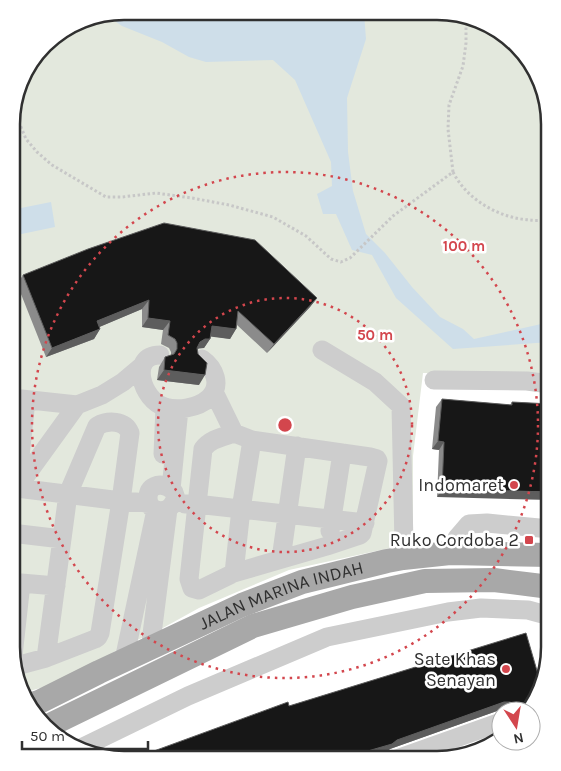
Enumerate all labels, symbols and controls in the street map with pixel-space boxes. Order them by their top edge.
text: 100 m [443,237,485,255]
text: 50 m [357,326,393,344]
centre of rings [276,416,294,434]
place label: Indomaret [418,474,504,496]
marker: Indomaret [508,479,520,491]
place label: Ruko Cordoba 2 [390,529,519,551]
marker: Ruko Cordoba 2 [523,534,535,546]
street label: JALAN MARINA INDAH [196,556,366,635]
place label: Sate Khas Senayan [414,648,496,691]
marker: Sate Khas Senayan [500,663,512,675]
north arrow [491,701,541,751]
scale bar [22,718,149,750]
text: 50 m [30,727,65,745]
text: N [512,729,525,748]

